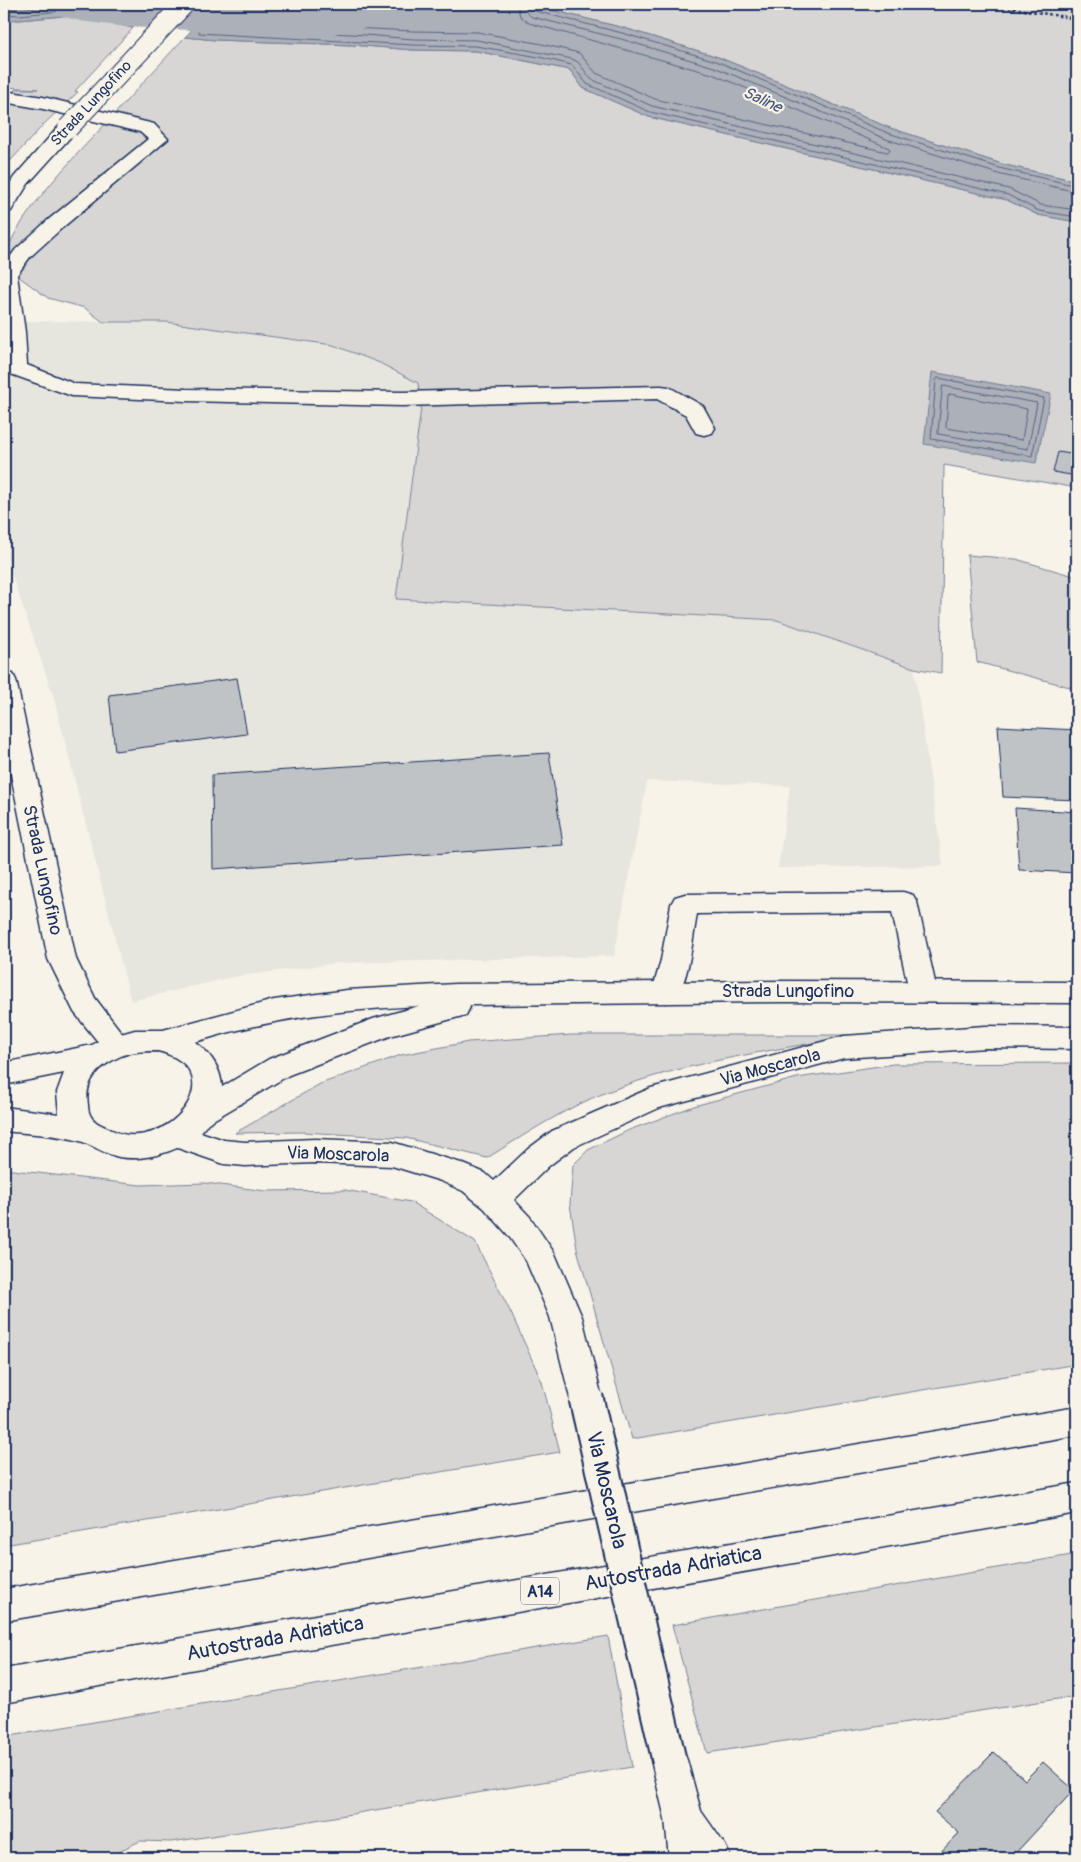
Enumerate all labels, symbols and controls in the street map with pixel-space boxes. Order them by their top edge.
street label: Strada Lungofino [47,56,136,150]
water label: Saline [740,82,787,118]
street label: Strada Lungofino [17,803,68,938]
street label: Strada Lungofino [722,980,855,1003]
street label: Via Moscarola [717,1043,823,1092]
street label: Via Moscarola [286,1141,390,1168]
street label: Via Moscarola [580,1429,633,1552]
street label: Autostrada Adriatica [582,1540,764,1597]
road number: A14 [521,1578,559,1604]
street label: Autostrada Adriatica [184,1610,366,1667]

